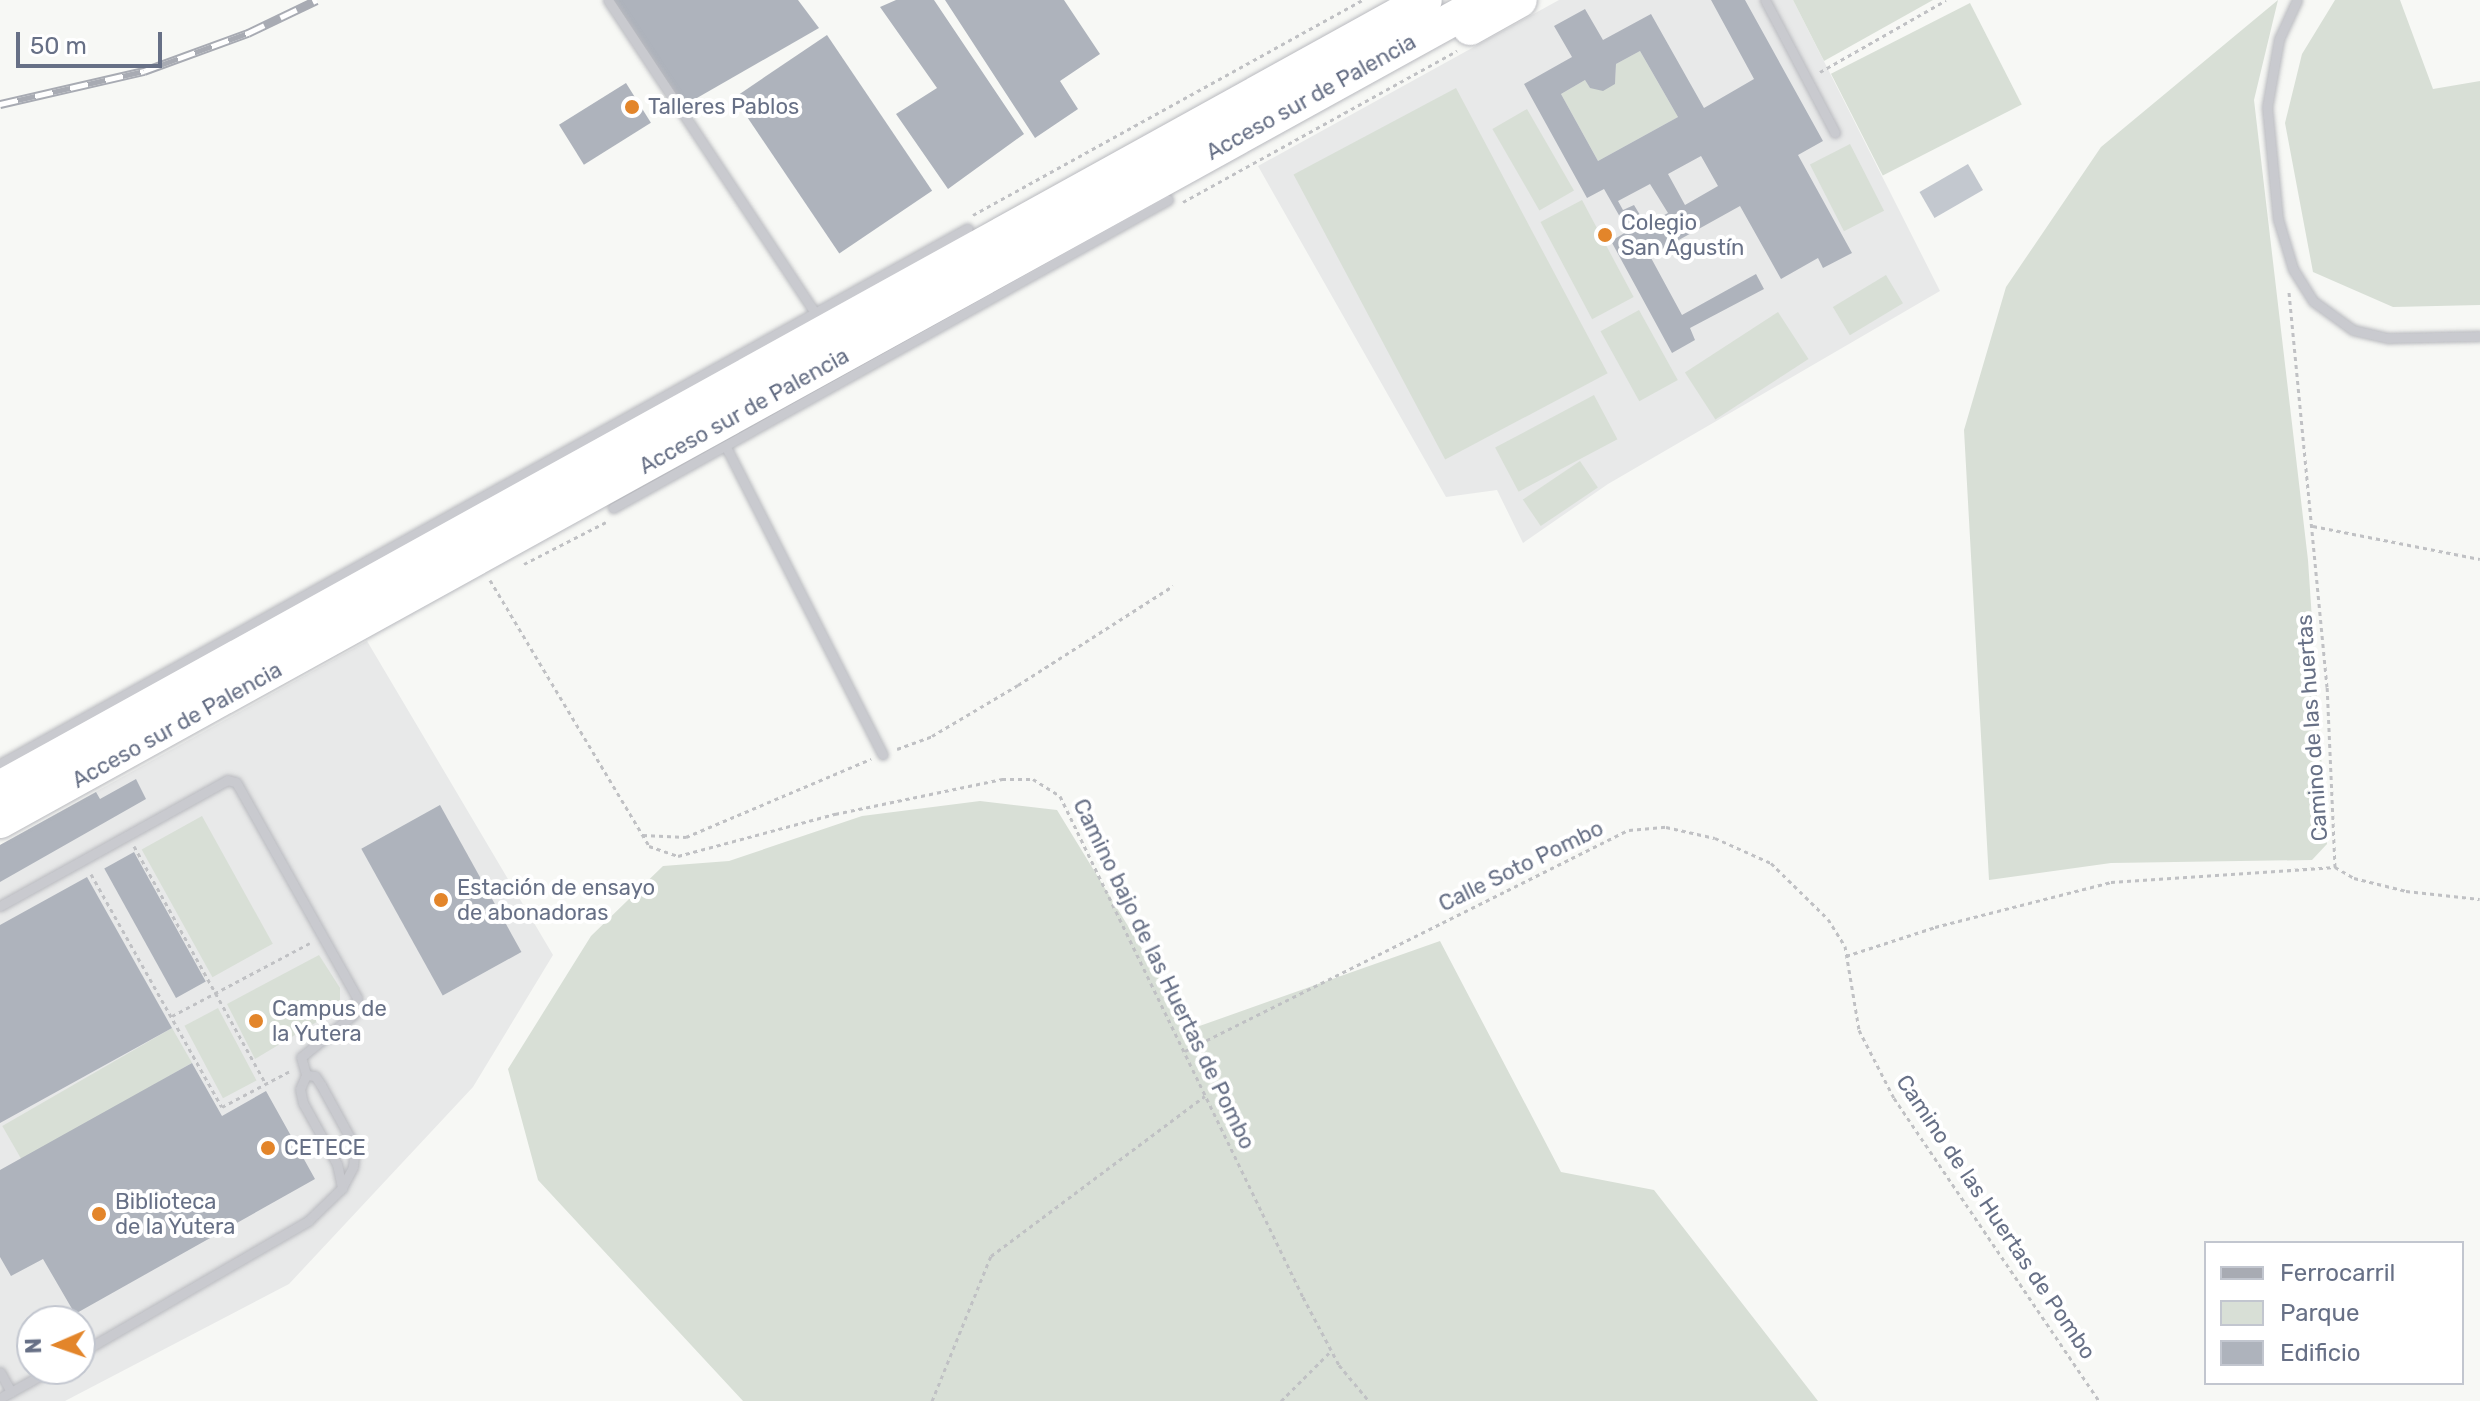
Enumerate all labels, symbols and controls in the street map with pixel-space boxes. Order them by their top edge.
scale bar [20,16,166,66]
street label: Acceso sur de Palencia [1201,28,1421,166]
text: 50 m [30,32,87,60]
place label: Talleres Pablos [648,94,799,120]
marker: Talleres Pablos [623,98,641,116]
place label: Colegio San Agustín [1621,209,1745,260]
marker: Colegio San Agustín [1596,226,1614,244]
street label: Acceso sur de Palencia [634,342,854,480]
street label: Camino de las huertas [2291,614,2333,842]
street label: Acceso sur de Palencia [67,656,287,794]
street label: Camino bajo de las Huertas de Pombo [1067,794,1261,1154]
street label: Calle Soto Pombo [1434,815,1608,917]
place label: Estación de ensayo de abonadoras [457,874,655,926]
marker: Estación de ensayo de abonadoras [432,891,450,909]
place label: Campus de la Yutera [272,995,387,1046]
marker: Campus de la Yutera [247,1012,265,1030]
street label: Camino de las Huertas de Pombo [1891,1070,2101,1364]
place label: CETECE [284,1135,366,1161]
marker: CETECE [259,1139,277,1157]
place label: Biblioteca de la Yutera [115,1188,236,1240]
marker: Biblioteca de la Yutera [90,1205,108,1223]
legend [2204,1241,2464,1385]
text: Ferrocarril [2280,1259,2395,1287]
text: Parque [2280,1299,2359,1327]
north arrow [16,1305,96,1385]
text: N [20,1337,47,1354]
text: Edificio [2280,1339,2361,1367]

